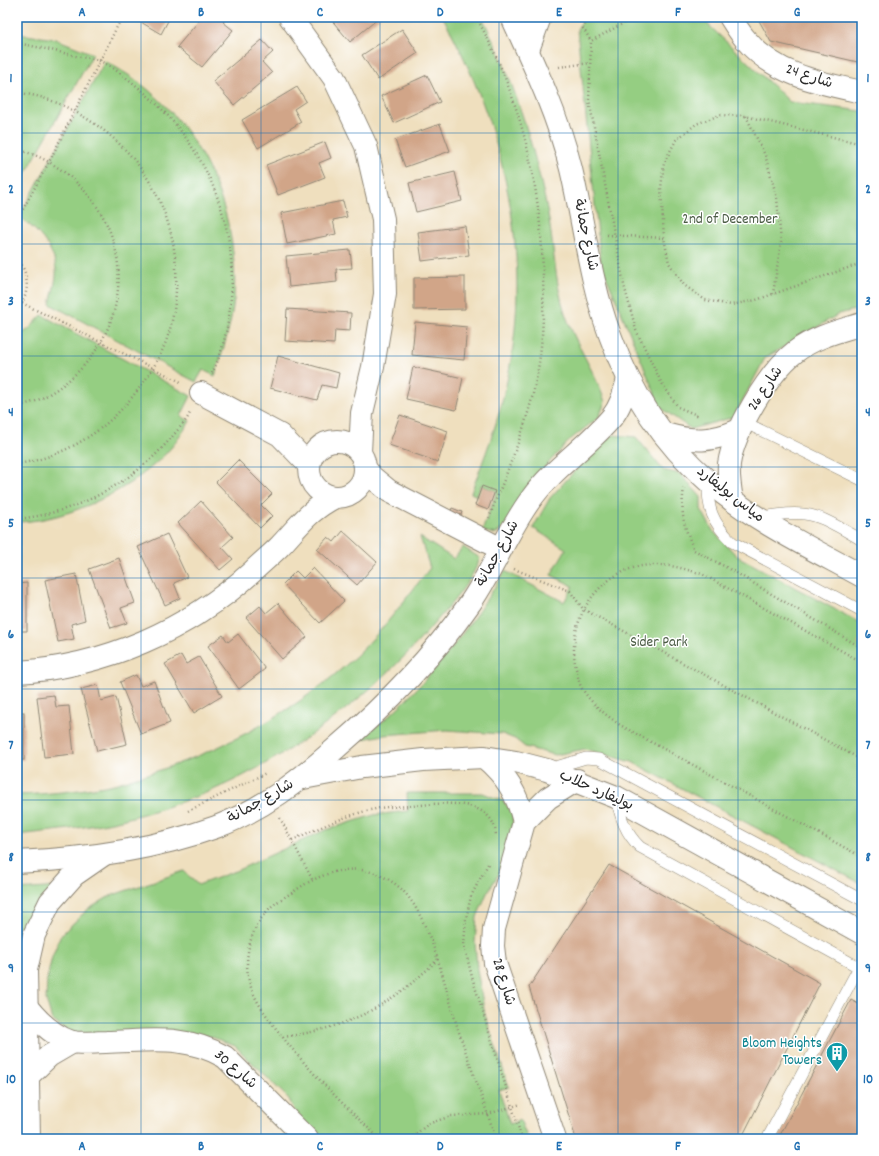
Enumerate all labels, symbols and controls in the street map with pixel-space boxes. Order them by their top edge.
text: A [78,4,86,23]
text: B [198,4,204,23]
text: C [317,4,324,23]
text: D [437,4,444,23]
text: E [556,4,563,23]
text: F [675,4,681,23]
text: G [794,4,801,23]
street label: شارع 24 [782,59,836,95]
text: 1 [10,70,13,89]
text: 1 [867,70,870,89]
text: 2 [8,181,14,200]
text: 2 [865,181,871,200]
street label: شارع جمانة [567,197,603,273]
park label: 2nd of December [682,209,778,231]
text: 3 [8,293,14,312]
text: 3 [865,293,871,312]
street label: شارع 26 [743,362,789,416]
text: 4 [8,404,14,423]
text: 4 [865,404,871,423]
street label: مياس بوليفارد [691,461,769,529]
text: 5 [8,515,14,534]
text: 5 [865,515,871,534]
street label: شارع جمانة [471,517,525,591]
text: 6 [8,626,15,645]
text: 6 [865,626,872,645]
park label: Sider Park [630,632,688,654]
text: 7 [9,737,14,756]
text: 7 [866,737,871,756]
street label: بوليفارد حلاب [555,765,637,817]
street label: شارع جمانة [224,774,298,830]
text: 8 [8,849,14,868]
text: 8 [865,849,871,868]
street label: شارع 28 [485,956,521,1008]
text: 9 [8,960,14,979]
text: 9 [865,960,871,979]
place label: Bloom Heights Towers [742,1033,822,1072]
building icon: Bloom Heights Towers [824,1040,850,1073]
street label: شارع 30 [209,1045,261,1095]
text: 10 [6,1071,16,1090]
text: 10 [863,1071,873,1090]
text: A [78,1138,86,1156]
text: B [198,1138,204,1156]
text: C [317,1138,324,1156]
text: D [437,1138,444,1156]
text: E [556,1138,563,1156]
text: F [675,1138,681,1156]
text: G [794,1138,801,1156]

